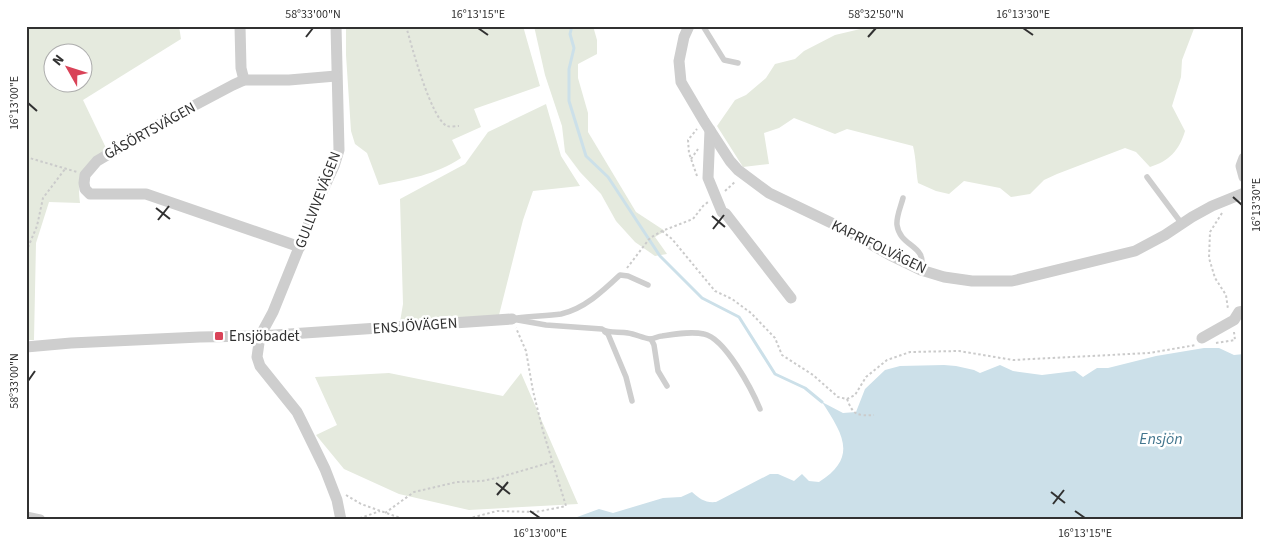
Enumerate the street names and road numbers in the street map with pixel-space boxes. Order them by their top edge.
street label: GÅSÖRTSVÄGEN [101,97,199,165]
street label: GULLVIVEVÄGEN [290,149,346,251]
street label: KAPRIFOLVÄGEN [828,215,930,279]
street label: ENSJÖVÄGEN [372,313,458,339]

